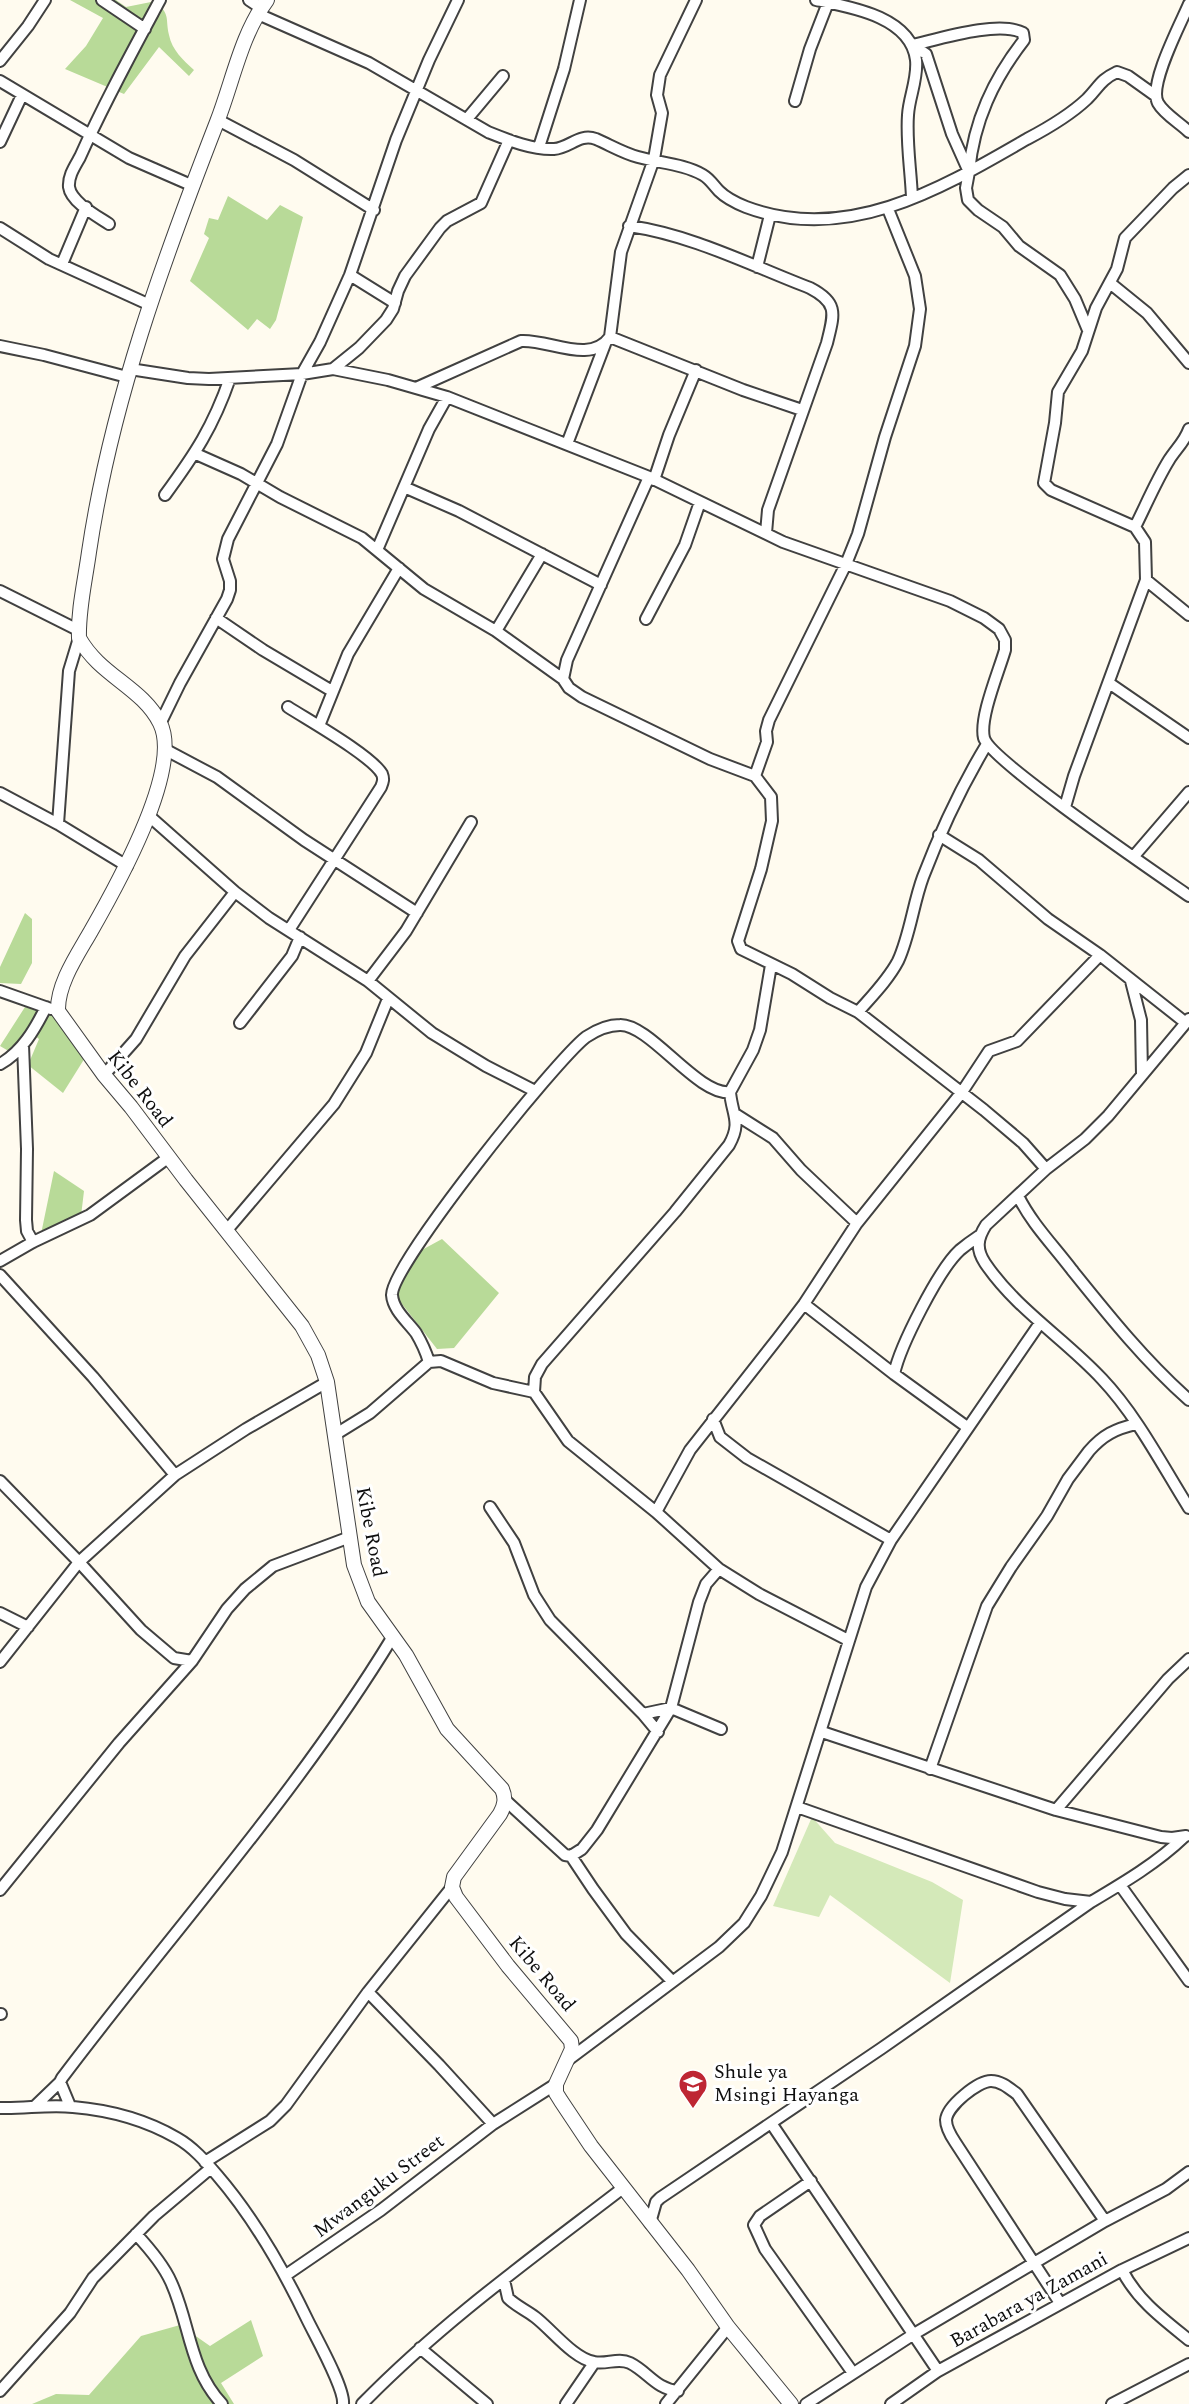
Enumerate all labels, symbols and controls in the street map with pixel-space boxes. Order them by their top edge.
street label: Kibe Road [100,1044,180,1134]
street label: Kibe Road [348,1484,394,1580]
street label: Kibe Road [501,1929,583,2019]
place label: Shule ya Msingi Hayanga [714,2057,859,2110]
school or university icon: Shule ya Msingi Hayanga [677,2068,709,2110]
street label: Mwanguku Street [307,2127,451,2245]
street label: Barabara ya Zamani [945,2244,1113,2356]

